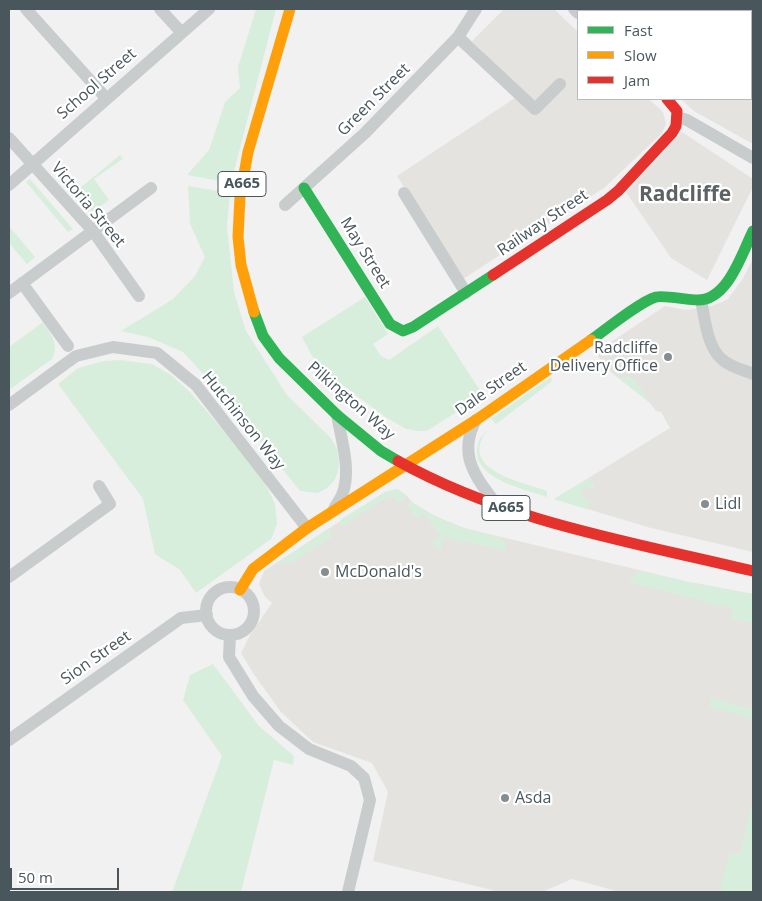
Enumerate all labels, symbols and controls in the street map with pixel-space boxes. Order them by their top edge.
legend [577,10,752,100]
text: Fast [624,20,653,40]
street label: School Street [54,44,140,124]
text: Slow [624,45,657,65]
street label: Green Street [334,60,414,140]
text: Jam [624,70,650,90]
street label: Victoria Street [47,159,129,251]
road number: A665 [218,172,266,196]
district label: Radcliffe [639,182,731,208]
street label: Railway Street [494,186,592,260]
street label: May Street [336,214,394,292]
place label: Radcliffe Delivery Office [550,338,658,376]
marker: Radcliffe Delivery Office [662,351,674,363]
street label: Pilkington Way [303,358,399,444]
street label: Dale Street [452,358,530,420]
street label: Hutchinson Way [197,368,289,474]
place label: Lidl [715,494,741,514]
road number: A665 [482,496,530,520]
marker: Lidl [699,498,711,510]
place label: McDonald's [335,562,422,582]
marker: McDonald's [319,566,331,578]
street label: Sion Street [57,627,135,689]
place label: Asda [515,788,551,808]
marker: Asda [499,792,511,804]
scale bar [12,858,121,890]
text: 50 m [18,867,53,887]

